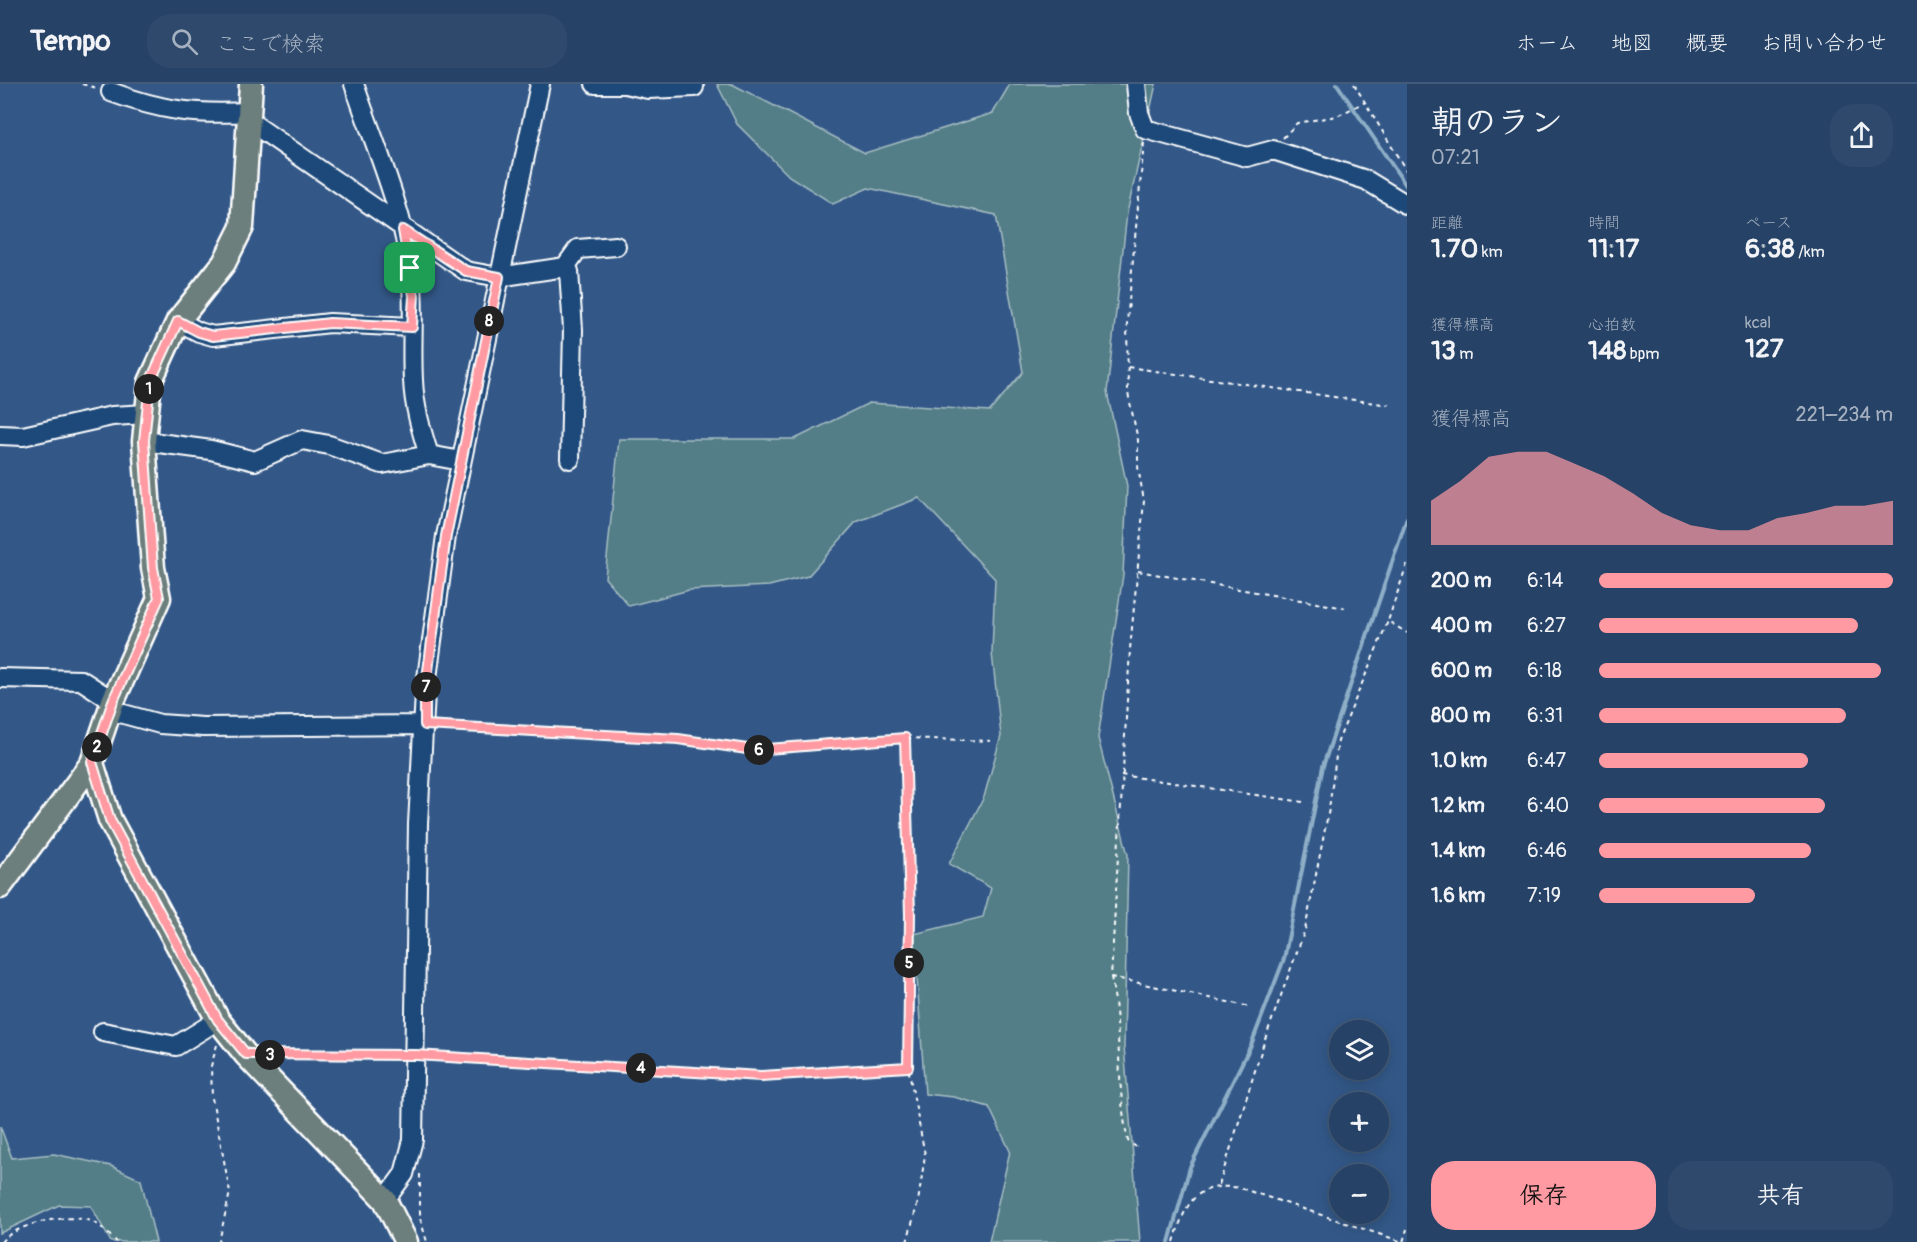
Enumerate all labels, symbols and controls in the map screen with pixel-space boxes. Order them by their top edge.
search box [147,14,567,68]
text: Tempo [30,24,111,59]
icon: search [168,25,201,58]
text: ここで検索 [216,30,326,58]
text: ホーム [1516,30,1578,57]
text: 地図 [1611,30,1653,57]
text: 概要 [1686,30,1728,57]
text: お問い合わせ [1761,30,1887,57]
text: 朝のラン [1431,102,1563,143]
button: share [1830,104,1893,167]
text: 07:21 [1431,145,1480,170]
text: 距離 [1431,213,1463,233]
text: 時間 [1588,213,1620,233]
text: ペース [1745,213,1792,233]
text: 1.70 [1431,233,1478,265]
text: 11:17 [1588,233,1639,265]
text: 6:38 [1745,233,1795,265]
pin [384,242,435,293]
text: km [1478,242,1503,262]
text: /km [1795,242,1825,262]
icon: arrive [393,251,426,284]
pin: 8 [474,306,504,336]
text: 8 [485,311,493,331]
text: kcal [1745,313,1771,333]
text: 獲得標高 [1431,315,1495,335]
text: 心拍数 [1588,315,1636,335]
text: 127 [1745,333,1783,365]
text: 13 [1431,335,1456,367]
text: 148 [1588,335,1626,367]
text: m [1456,344,1473,364]
text: bpm [1626,344,1659,364]
pin: 1 [134,374,164,404]
text: 1 [146,379,152,399]
text: 221–234 m [1796,402,1893,427]
text: 獲得標高 [1431,406,1511,431]
text: 200 m [1431,568,1492,593]
text: 6:14 [1527,568,1563,593]
text: 400 m [1431,613,1492,638]
text: 6:27 [1527,613,1566,638]
text: 600 m [1431,658,1492,683]
text: 6:18 [1527,658,1562,683]
pin: 7 [411,672,441,702]
text: 7 [422,677,430,697]
text: 800 m [1431,703,1491,728]
text: 6:31 [1527,703,1563,728]
pin: 2 [82,732,112,762]
pin: 6 [744,735,774,765]
text: 2 [93,737,101,757]
text: 6 [754,740,764,760]
text: 1.0 km [1431,748,1487,773]
text: 6:47 [1527,748,1566,773]
text: 1.2 km [1431,793,1485,818]
text: 6:40 [1527,793,1569,818]
text: 1.4 km [1431,838,1485,863]
text: 6:46 [1527,838,1567,863]
text: 1.6 km [1431,883,1485,908]
text: 7:19 [1527,883,1561,908]
pin: 5 [894,948,924,978]
text: 5 [905,953,913,973]
map controls [1329,1020,1389,1224]
button: layers [1329,1020,1389,1080]
pin: 3 [255,1040,285,1070]
text: 3 [266,1045,274,1065]
pin: 4 [626,1053,656,1083]
text: 4 [636,1058,646,1078]
button: + [1329,1092,1389,1152]
button: 保存 [1431,1161,1656,1230]
button: 共有 [1668,1161,1893,1230]
button: − [1329,1164,1389,1224]

